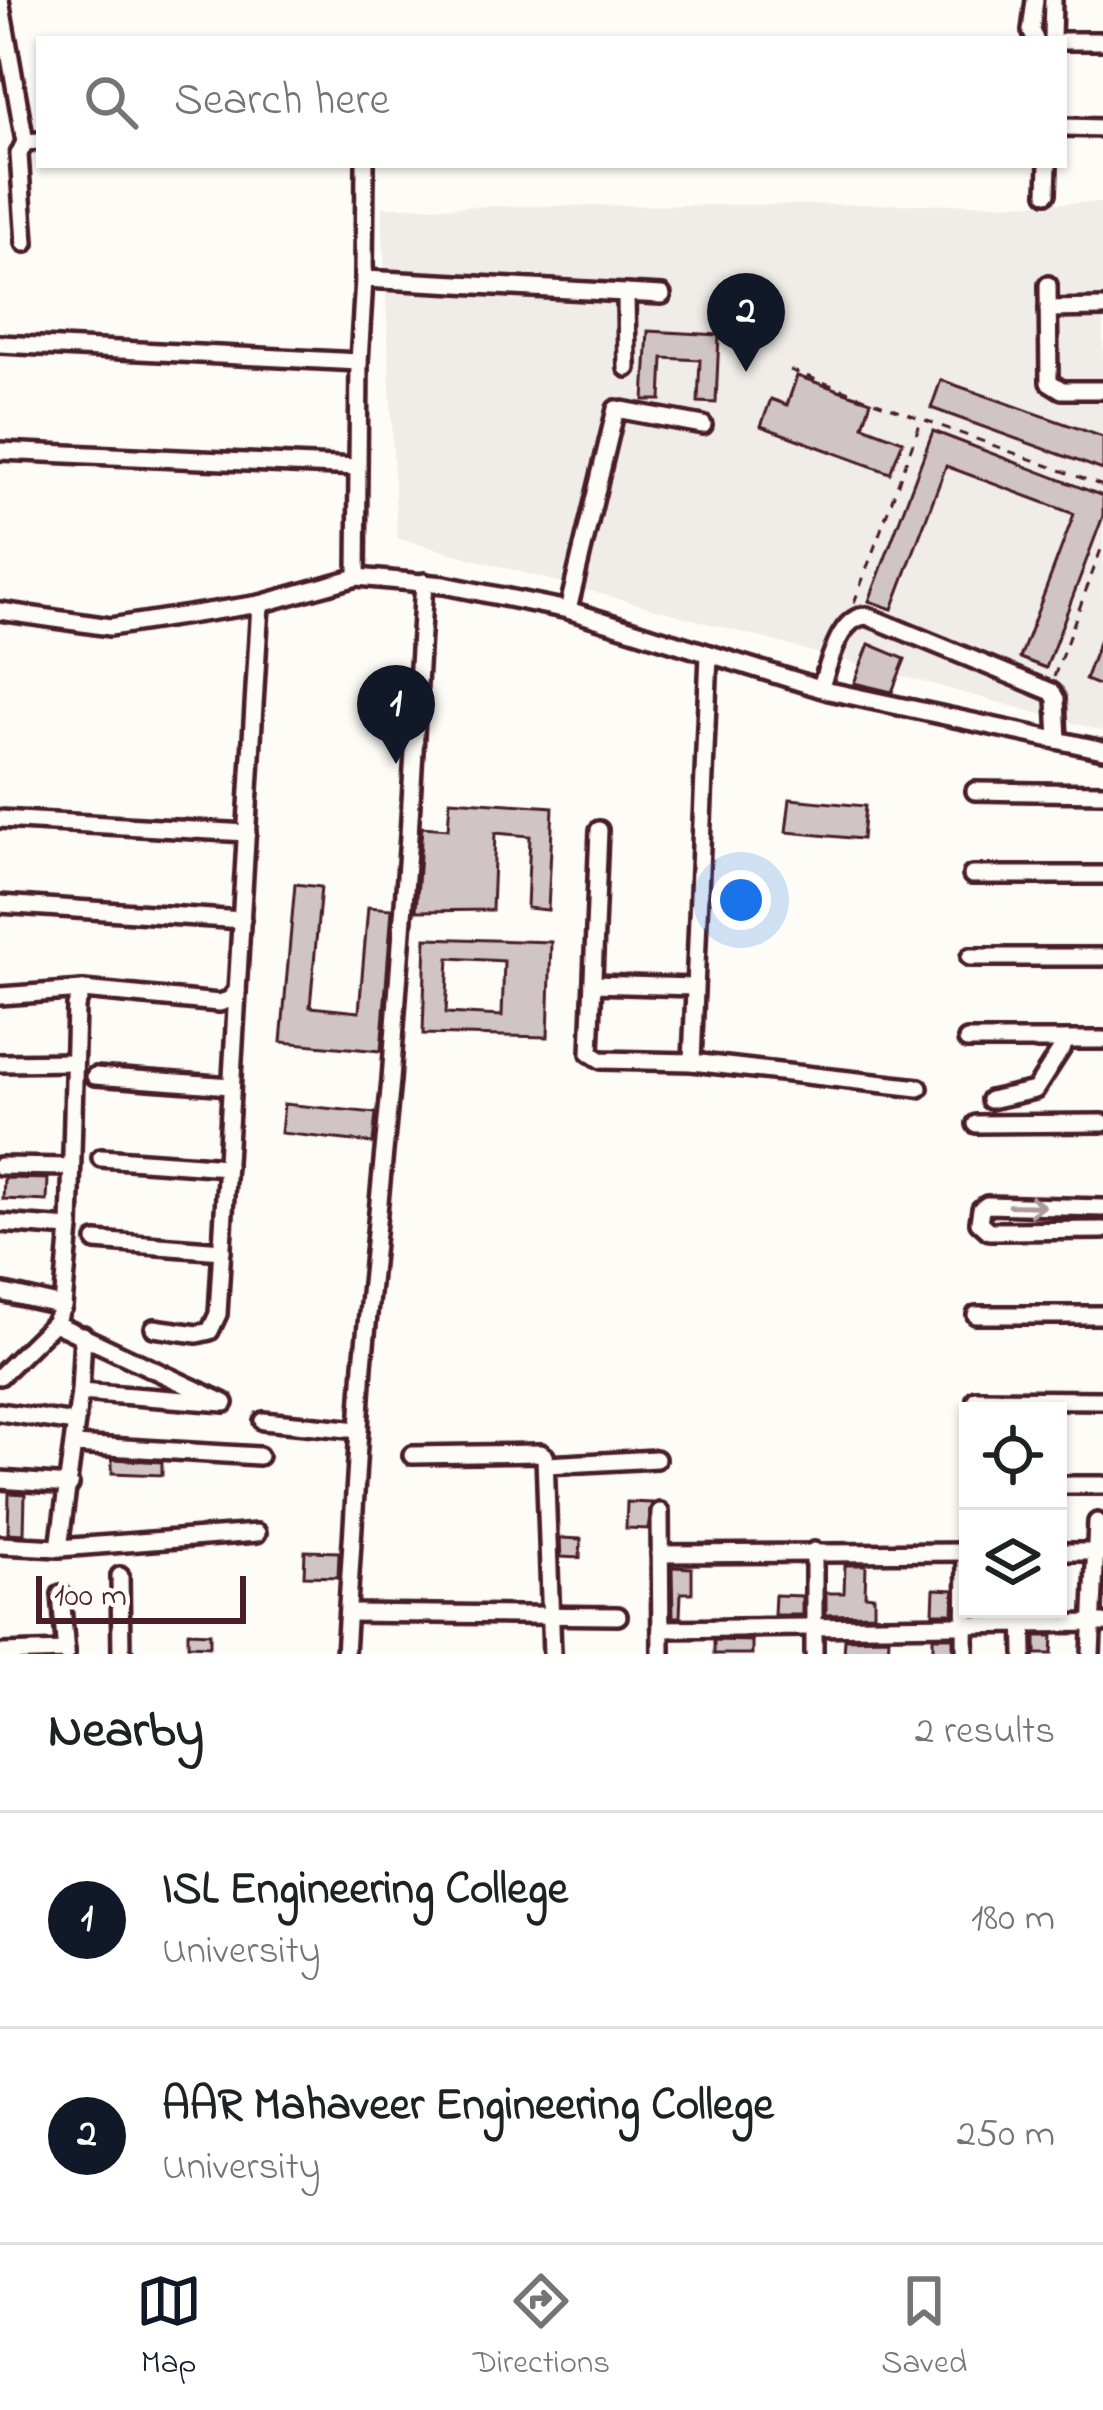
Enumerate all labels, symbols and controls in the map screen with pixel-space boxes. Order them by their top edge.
search box [36,36,1067,168]
icon: search [78,69,144,135]
text: Search here [174,69,390,135]
pin: 2 [707,273,785,372]
pin: 1 [357,665,435,764]
your location [711,870,771,930]
one-way arrow [1007,1195,1046,1218]
map controls [959,1402,1067,1618]
button: locate [959,1402,1067,1510]
button: layers [959,1510,1067,1618]
scale bar [36,1570,246,1623]
text: 100 m [54,1573,127,1621]
text: Nearby [48,1695,204,1770]
text: 2 results [915,1704,1055,1761]
text: ISL Engineering College [162,1858,568,1924]
text: 1 [81,1891,93,1948]
text: 180 m [971,1891,1055,1948]
text: University [162,1924,320,1981]
text: AAR Mahaveer Engineering College [162,2074,774,2140]
text: 2 [77,2107,97,2164]
text: 250 m [956,2107,1055,2164]
text: University [162,2140,320,2197]
tab: Map [136,2268,202,2388]
tab: Directions [473,2268,610,2388]
tab: Saved [881,2268,967,2388]

